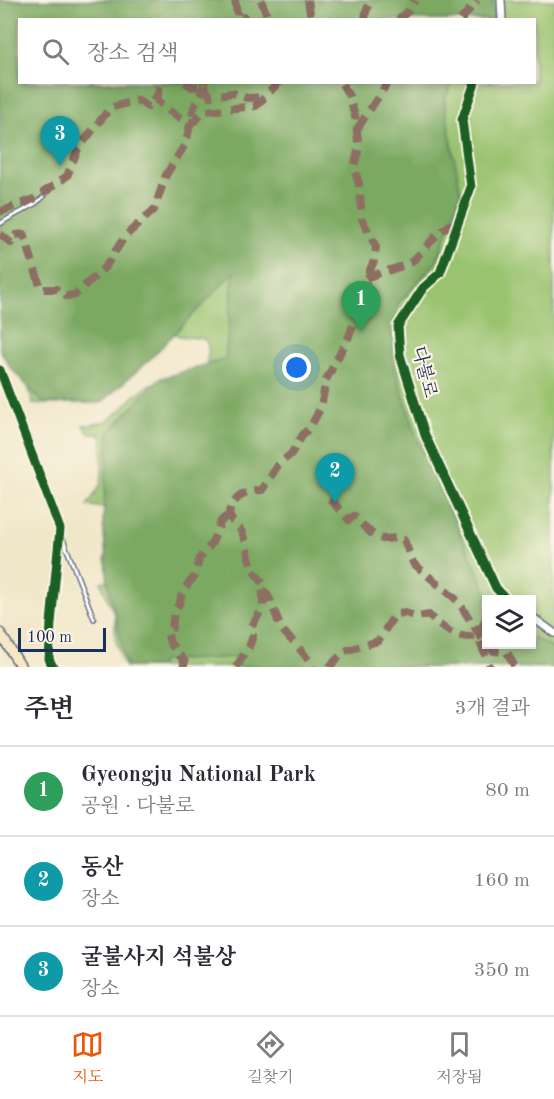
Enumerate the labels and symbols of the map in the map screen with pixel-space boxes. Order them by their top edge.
pin: 3 [40,116,80,166]
pin: 1 [342,282,380,331]
street label: 다불로 [409,344,441,399]
your location [282,353,311,382]
pin: 2 [316,454,354,503]
scale bar [18,625,106,652]

